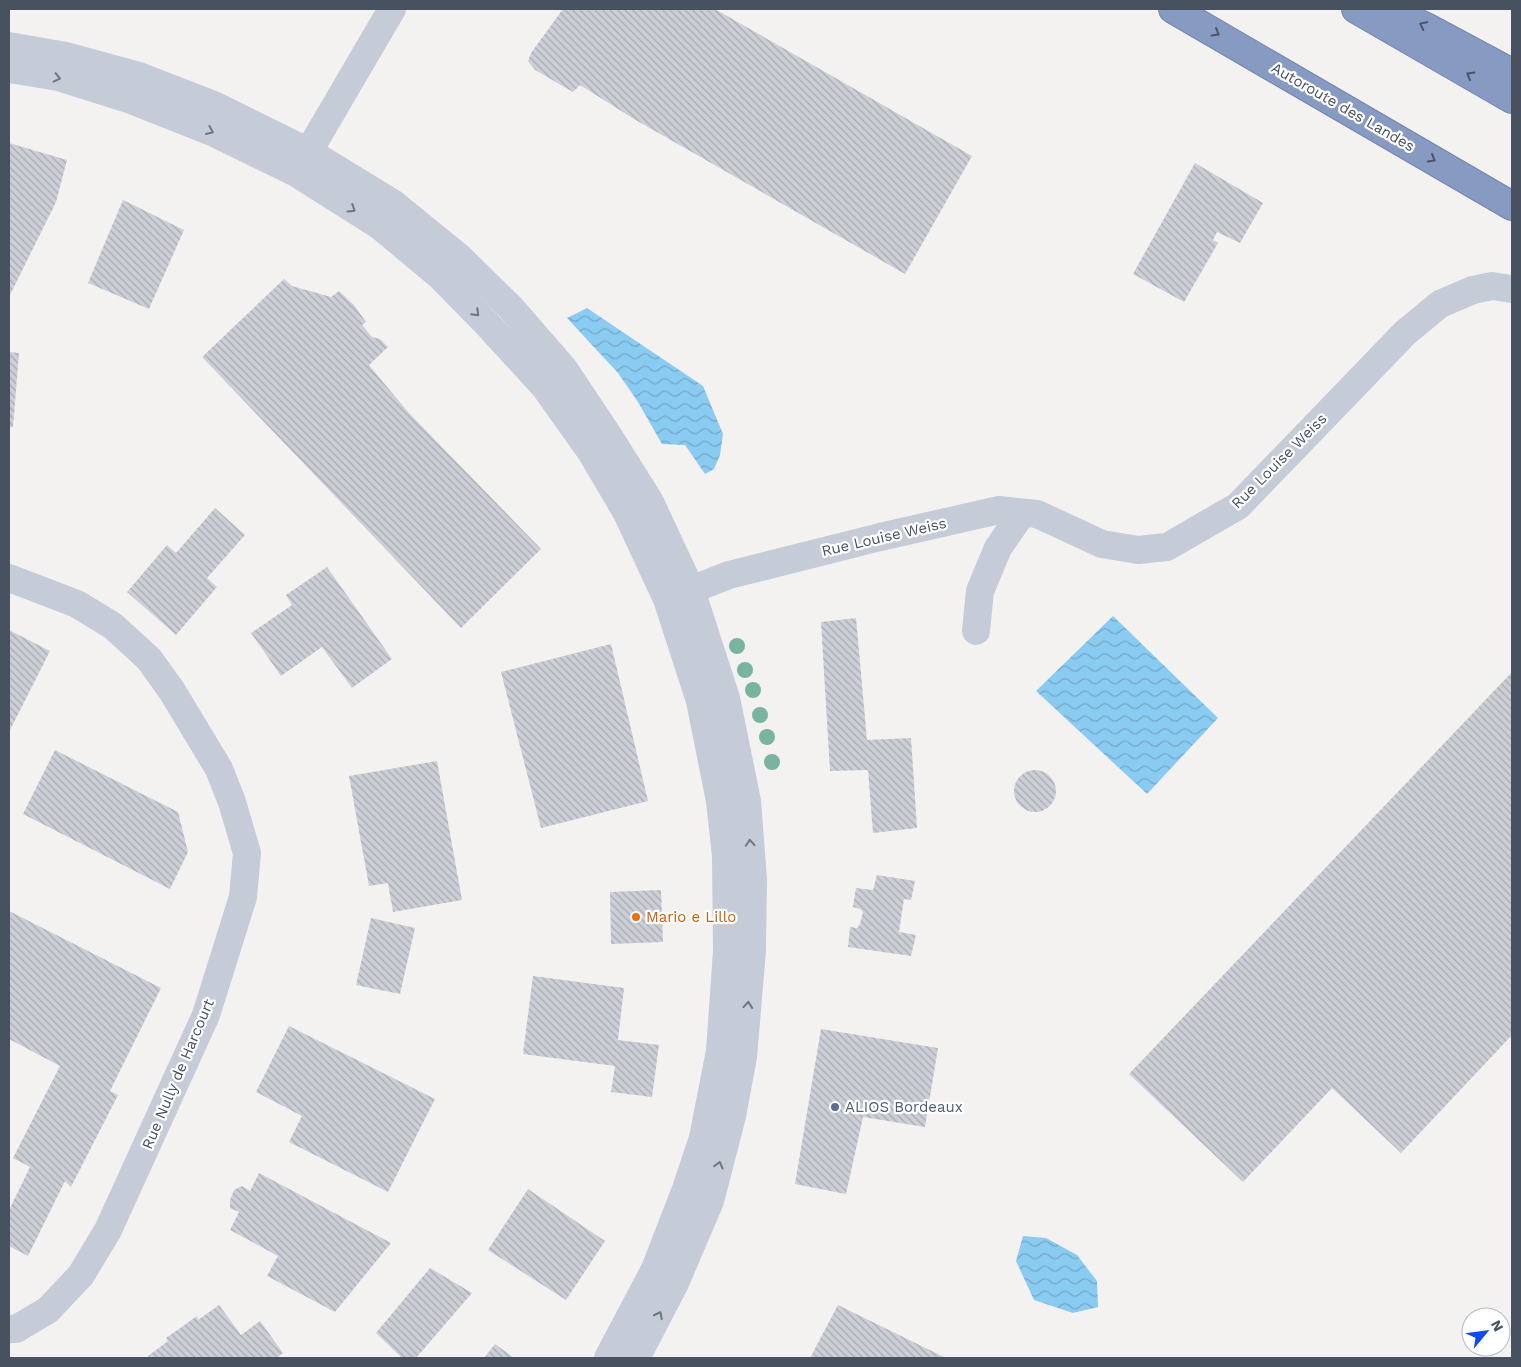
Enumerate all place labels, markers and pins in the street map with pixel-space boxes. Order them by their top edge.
place label: Mario e Lillo [646,908,736,926]
marker: Mario e Lillo [630,911,642,923]
place label: ALIOS Bordeaux [845,1098,963,1116]
marker: ALIOS Bordeaux [829,1101,841,1113]

